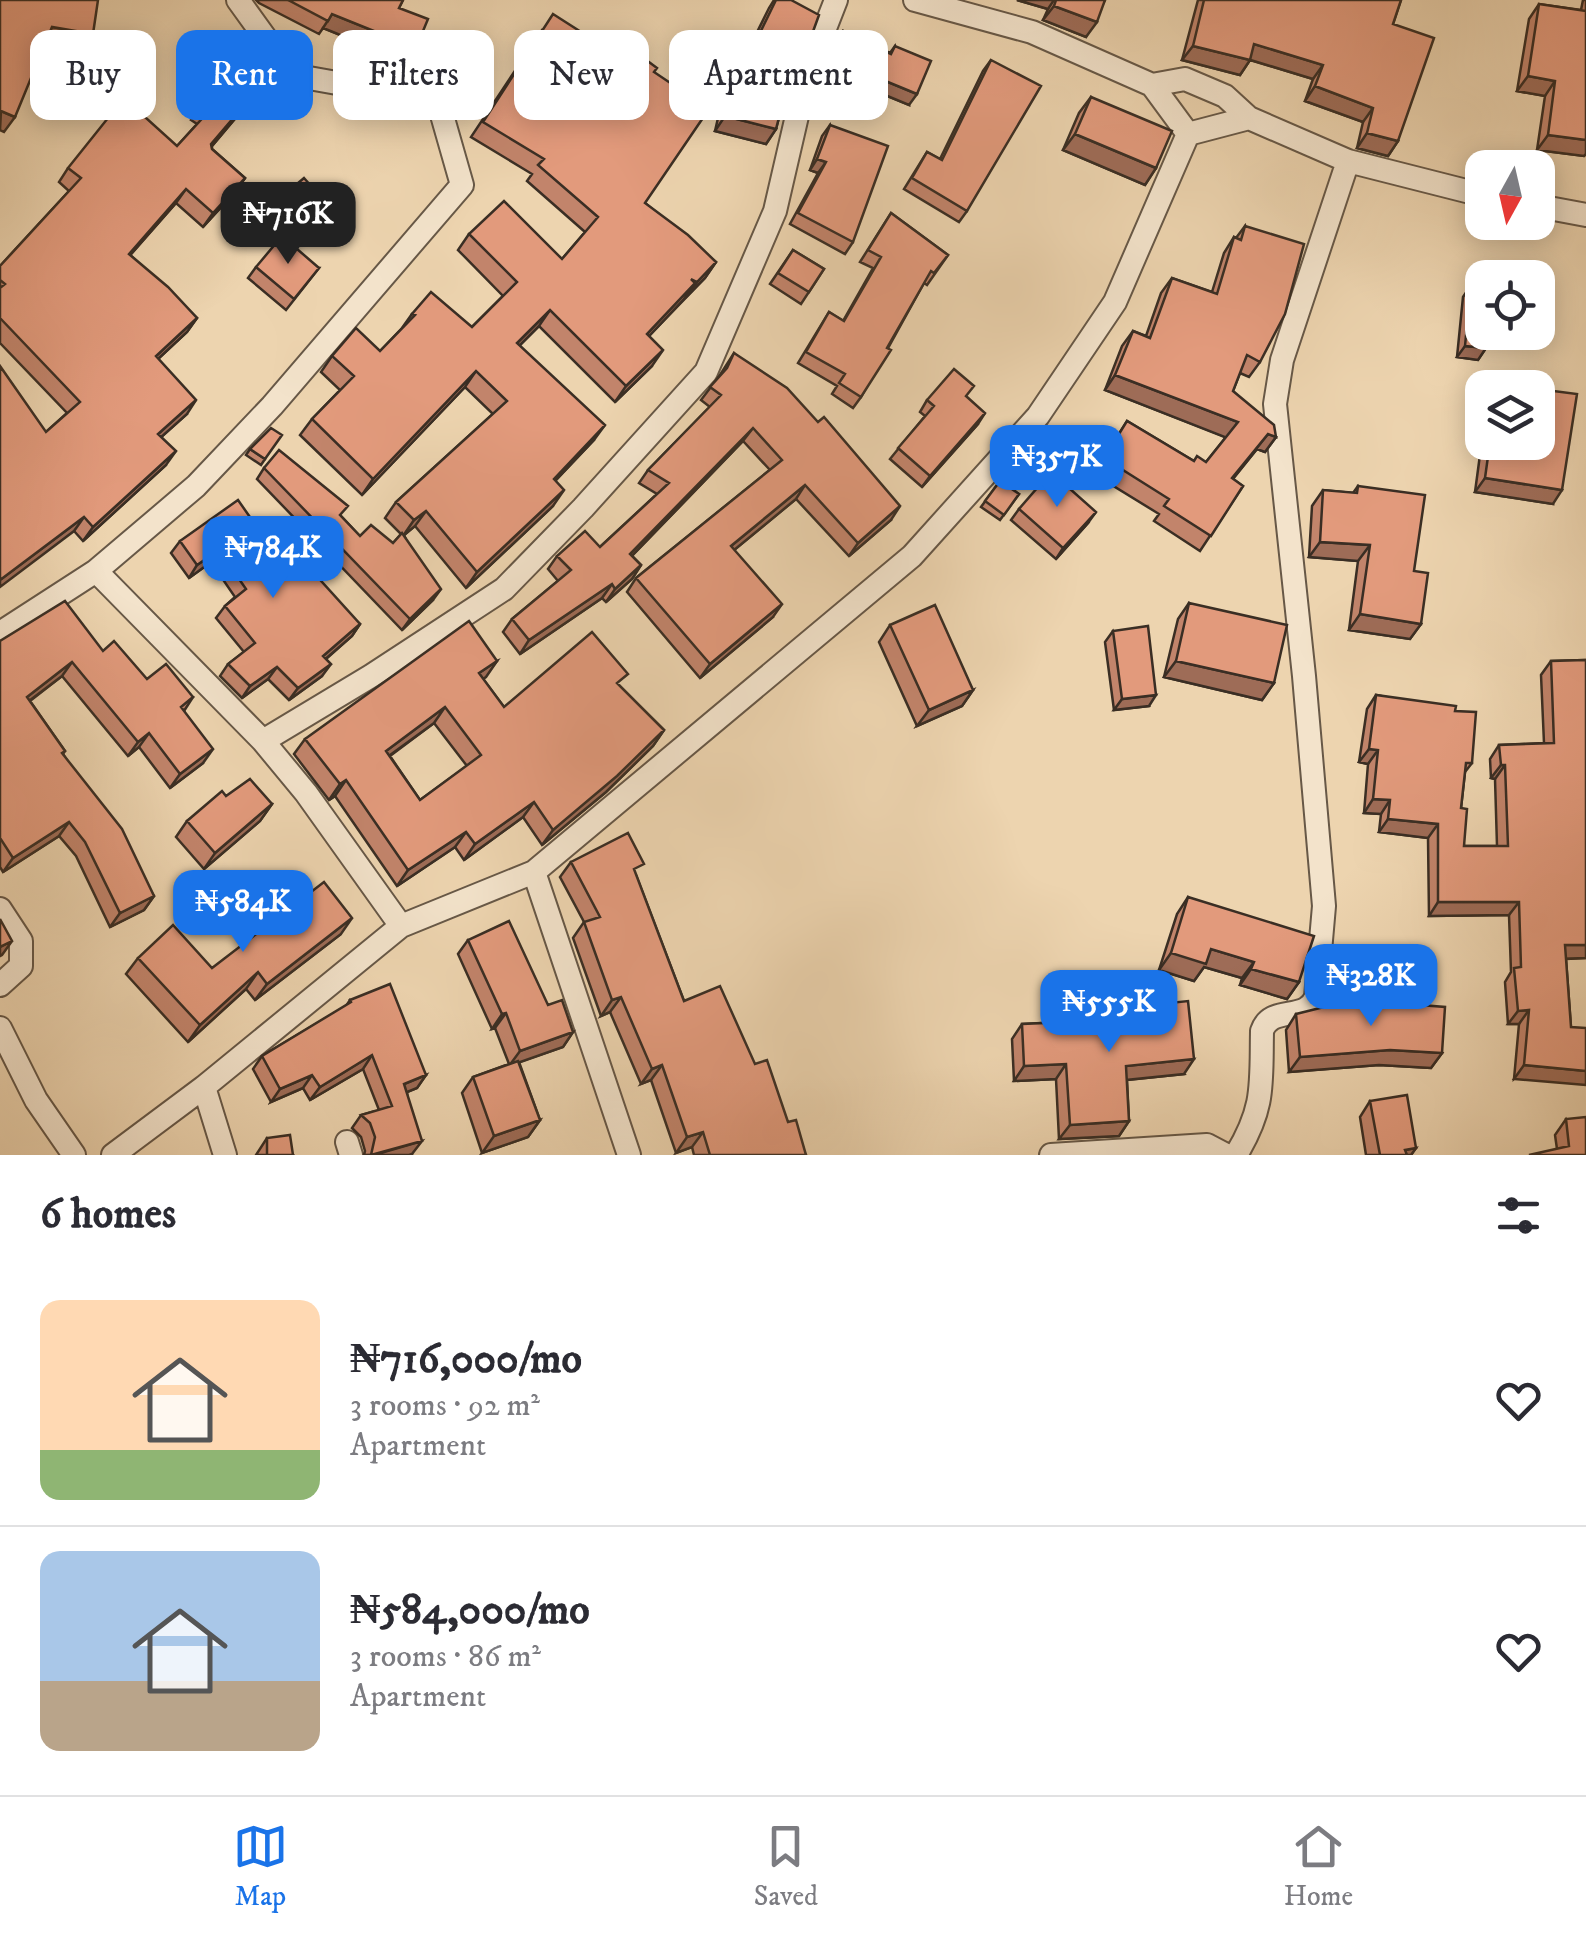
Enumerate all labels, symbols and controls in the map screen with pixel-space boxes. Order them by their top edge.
chip: Buy [30,30,156,120]
chip: Rent [176,30,313,120]
chip: Filters [333,30,494,120]
chip: New [514,30,649,120]
chip: Apartment [669,30,888,120]
north arrow [1465,150,1555,240]
map controls [1465,150,1555,460]
pin: ₦716K [218,182,358,267]
text: ₦716K [243,194,333,234]
button: locate [1465,260,1555,350]
button: layers [1465,370,1555,460]
pin: ₦357K [987,425,1127,510]
text: ₦357K [1012,437,1102,477]
pin: ₦784K [203,516,343,601]
text: ₦784K [225,528,321,568]
pin: ₦584K [173,870,313,955]
text: ₦584K [195,882,291,922]
pin: ₦328K [1301,944,1441,1029]
text: ₦328K [1326,956,1416,996]
pin: ₦555K [1039,970,1179,1055]
text: ₦555K [1062,982,1156,1022]
icon: filters [1491,1188,1546,1243]
text: 6 homes [40,1189,176,1241]
text: ₦716,000/mo [350,1334,582,1386]
icon: home [120,1340,240,1460]
icon: heart [1491,1373,1546,1428]
text: 3 rooms · 92 m² [350,1386,540,1426]
text: Apartment [350,1426,486,1466]
text: ₦584,000/mo [350,1585,590,1637]
icon: home [120,1591,240,1711]
icon: heart [1491,1624,1546,1679]
text: 3 rooms · 86 m² [350,1637,541,1677]
text: Apartment [350,1677,486,1717]
tab: Map [233,1819,288,1914]
tab: Saved [754,1819,818,1914]
tab: Home [1284,1819,1353,1914]

